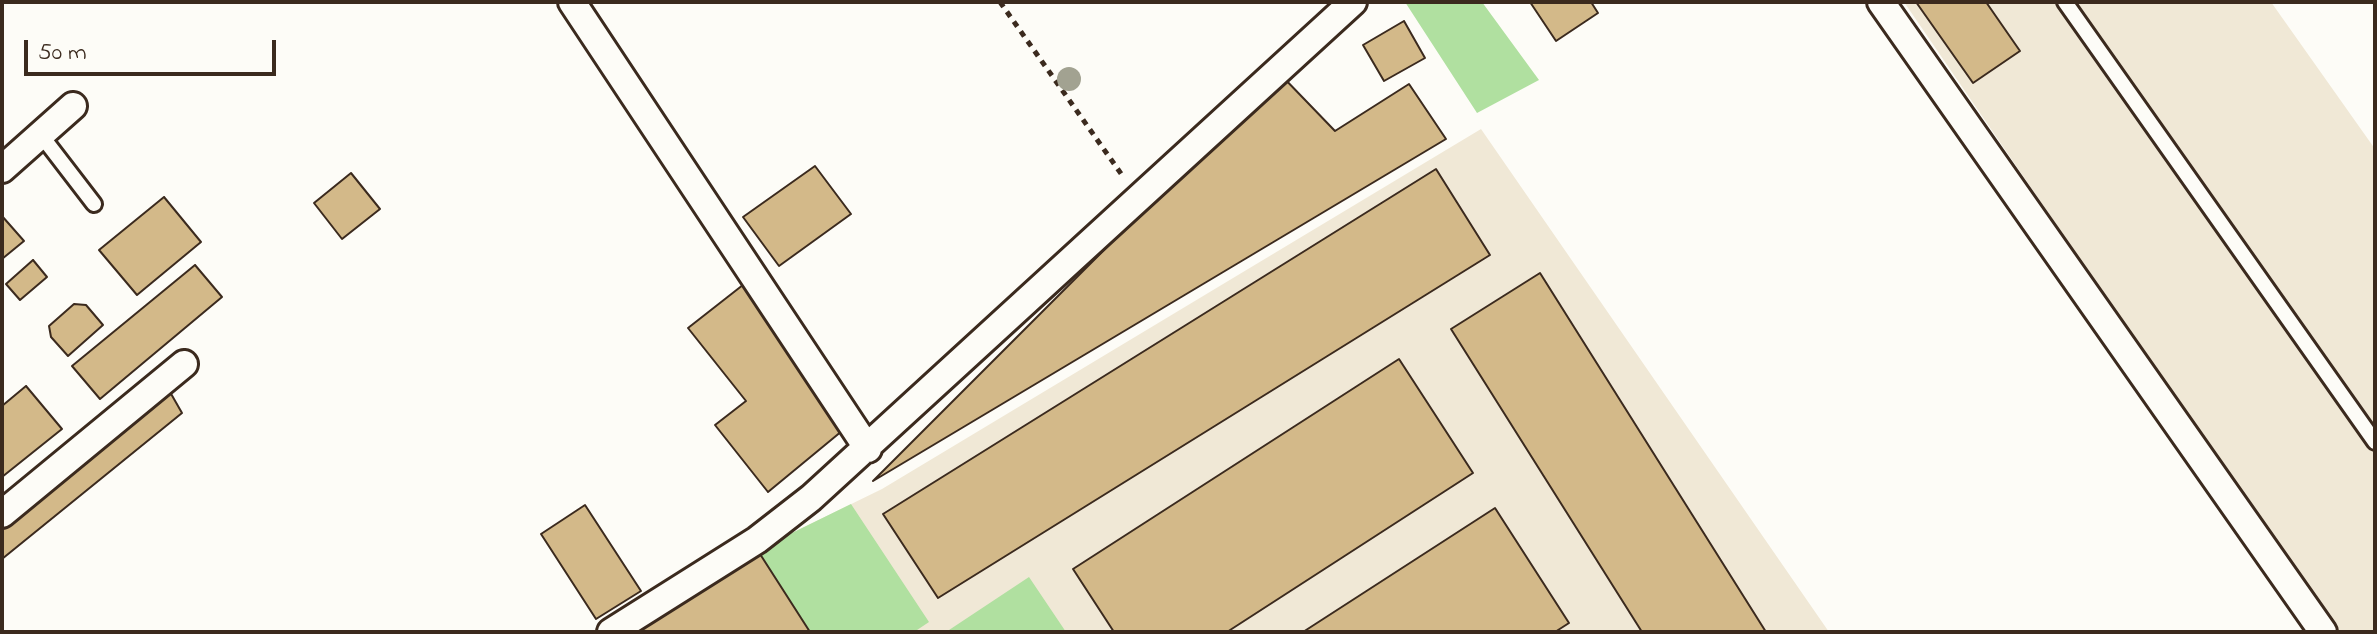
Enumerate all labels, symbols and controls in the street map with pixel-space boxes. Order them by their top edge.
scale bar [28,24,280,74]
text: 50 m [38,36,87,71]

